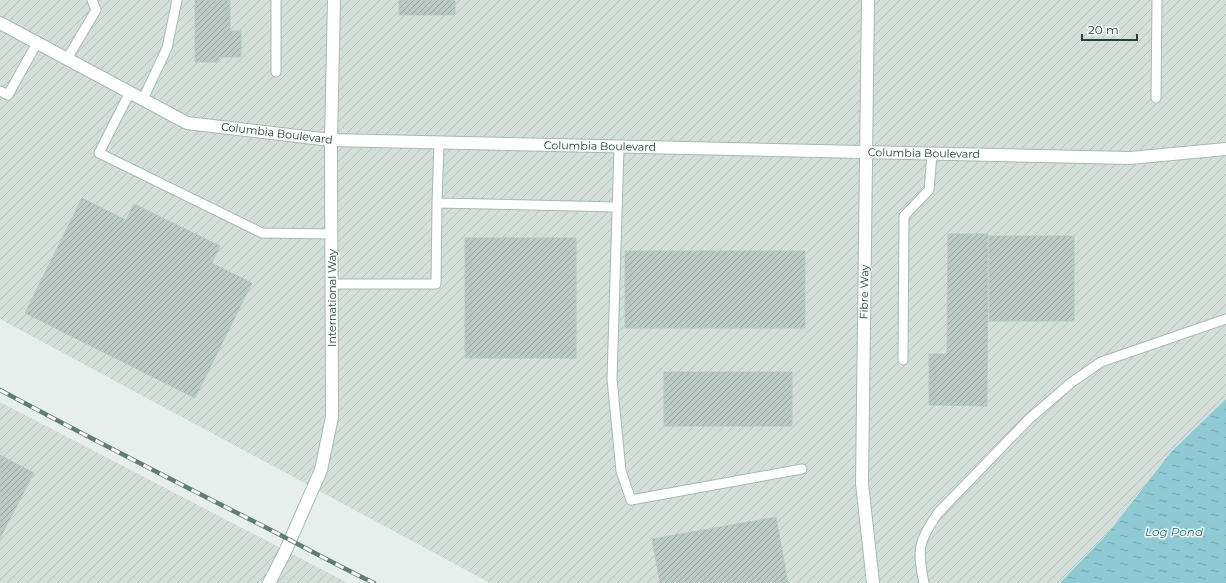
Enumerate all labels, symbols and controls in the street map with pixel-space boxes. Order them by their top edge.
scale bar [1082,16,1137,42]
text: 20 m [1088,22,1119,37]
street label: Columbia Boulevard [220,119,334,147]
street label: Columbia Boulevard [544,138,656,154]
street label: Columbia Boulevard [868,145,980,161]
street label: International Way [325,249,339,347]
street label: Fibre Way [857,264,871,320]
water label: Log Pond [1145,524,1204,539]

